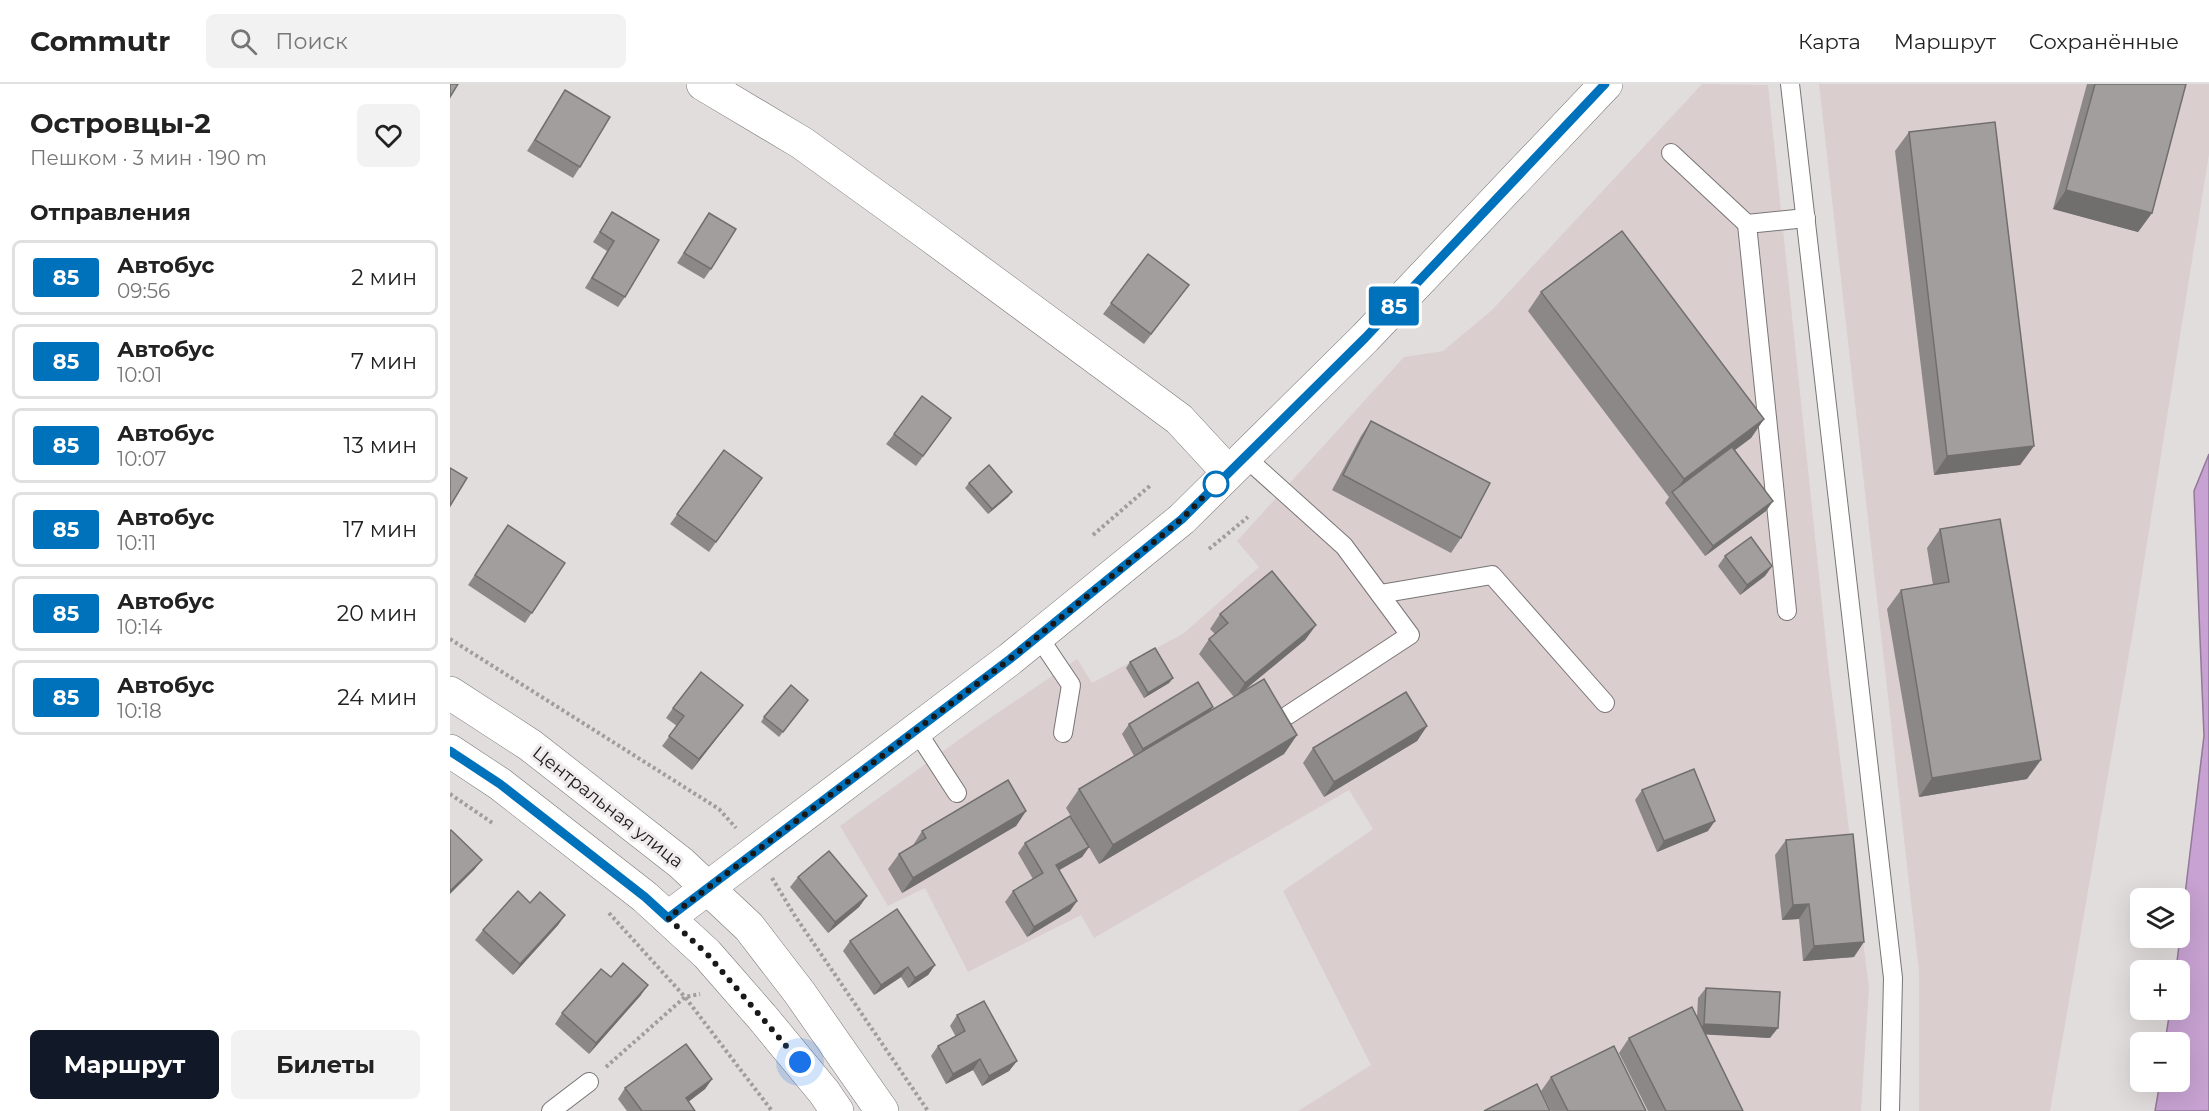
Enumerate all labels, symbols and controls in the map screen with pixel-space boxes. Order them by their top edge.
search box [206,14,626,68]
text: Commutr [30,24,170,58]
icon: search [227,25,260,58]
text: Поиск [275,28,348,55]
text: Карта [1798,29,1861,54]
text: Маршрут [1894,29,1996,54]
text: Сохранённые [2029,29,2179,54]
button: heart [357,104,420,167]
text: Островцы-2 [30,106,211,140]
text: Пешком · 3 мин · 190 m [30,146,267,170]
text: Отправления [30,199,191,226]
text: Автобус [117,252,215,279]
text: 2 мин [351,264,417,291]
text: 85 [53,265,79,290]
text: 09:56 [117,279,170,303]
line badge: 85 [1367,286,1421,326]
text: 85 [1381,294,1407,319]
text: Автобус [117,336,215,363]
text: 7 мин [351,348,417,375]
text: 85 [53,349,79,374]
text: 10:01 [117,363,162,387]
text: Автобус [117,420,215,447]
text: 13 мин [344,432,417,459]
text: 85 [53,433,79,458]
text: 10:07 [117,447,167,471]
unlabelled marker [1203,471,1229,497]
text: Автобус [117,504,215,531]
text: 17 мин [343,516,417,543]
text: 85 [53,517,79,542]
text: 10:11 [117,531,156,555]
text: Автобус [117,588,215,615]
text: 20 мин [337,600,417,627]
text: 85 [53,601,79,626]
text: 10:14 [117,615,162,639]
text: Автобус [117,672,215,699]
text: 24 мин [337,684,417,711]
text: 85 [53,685,79,710]
text: 10:18 [117,699,162,723]
street label: Центральная улица [528,741,688,873]
map controls [2130,888,2190,1092]
button: layers [2130,888,2190,948]
button: + [2130,960,2190,1020]
button: Маршрут [30,1030,219,1099]
button: Билеты [231,1030,420,1099]
button: − [2130,1032,2190,1092]
your location [785,1047,815,1077]

